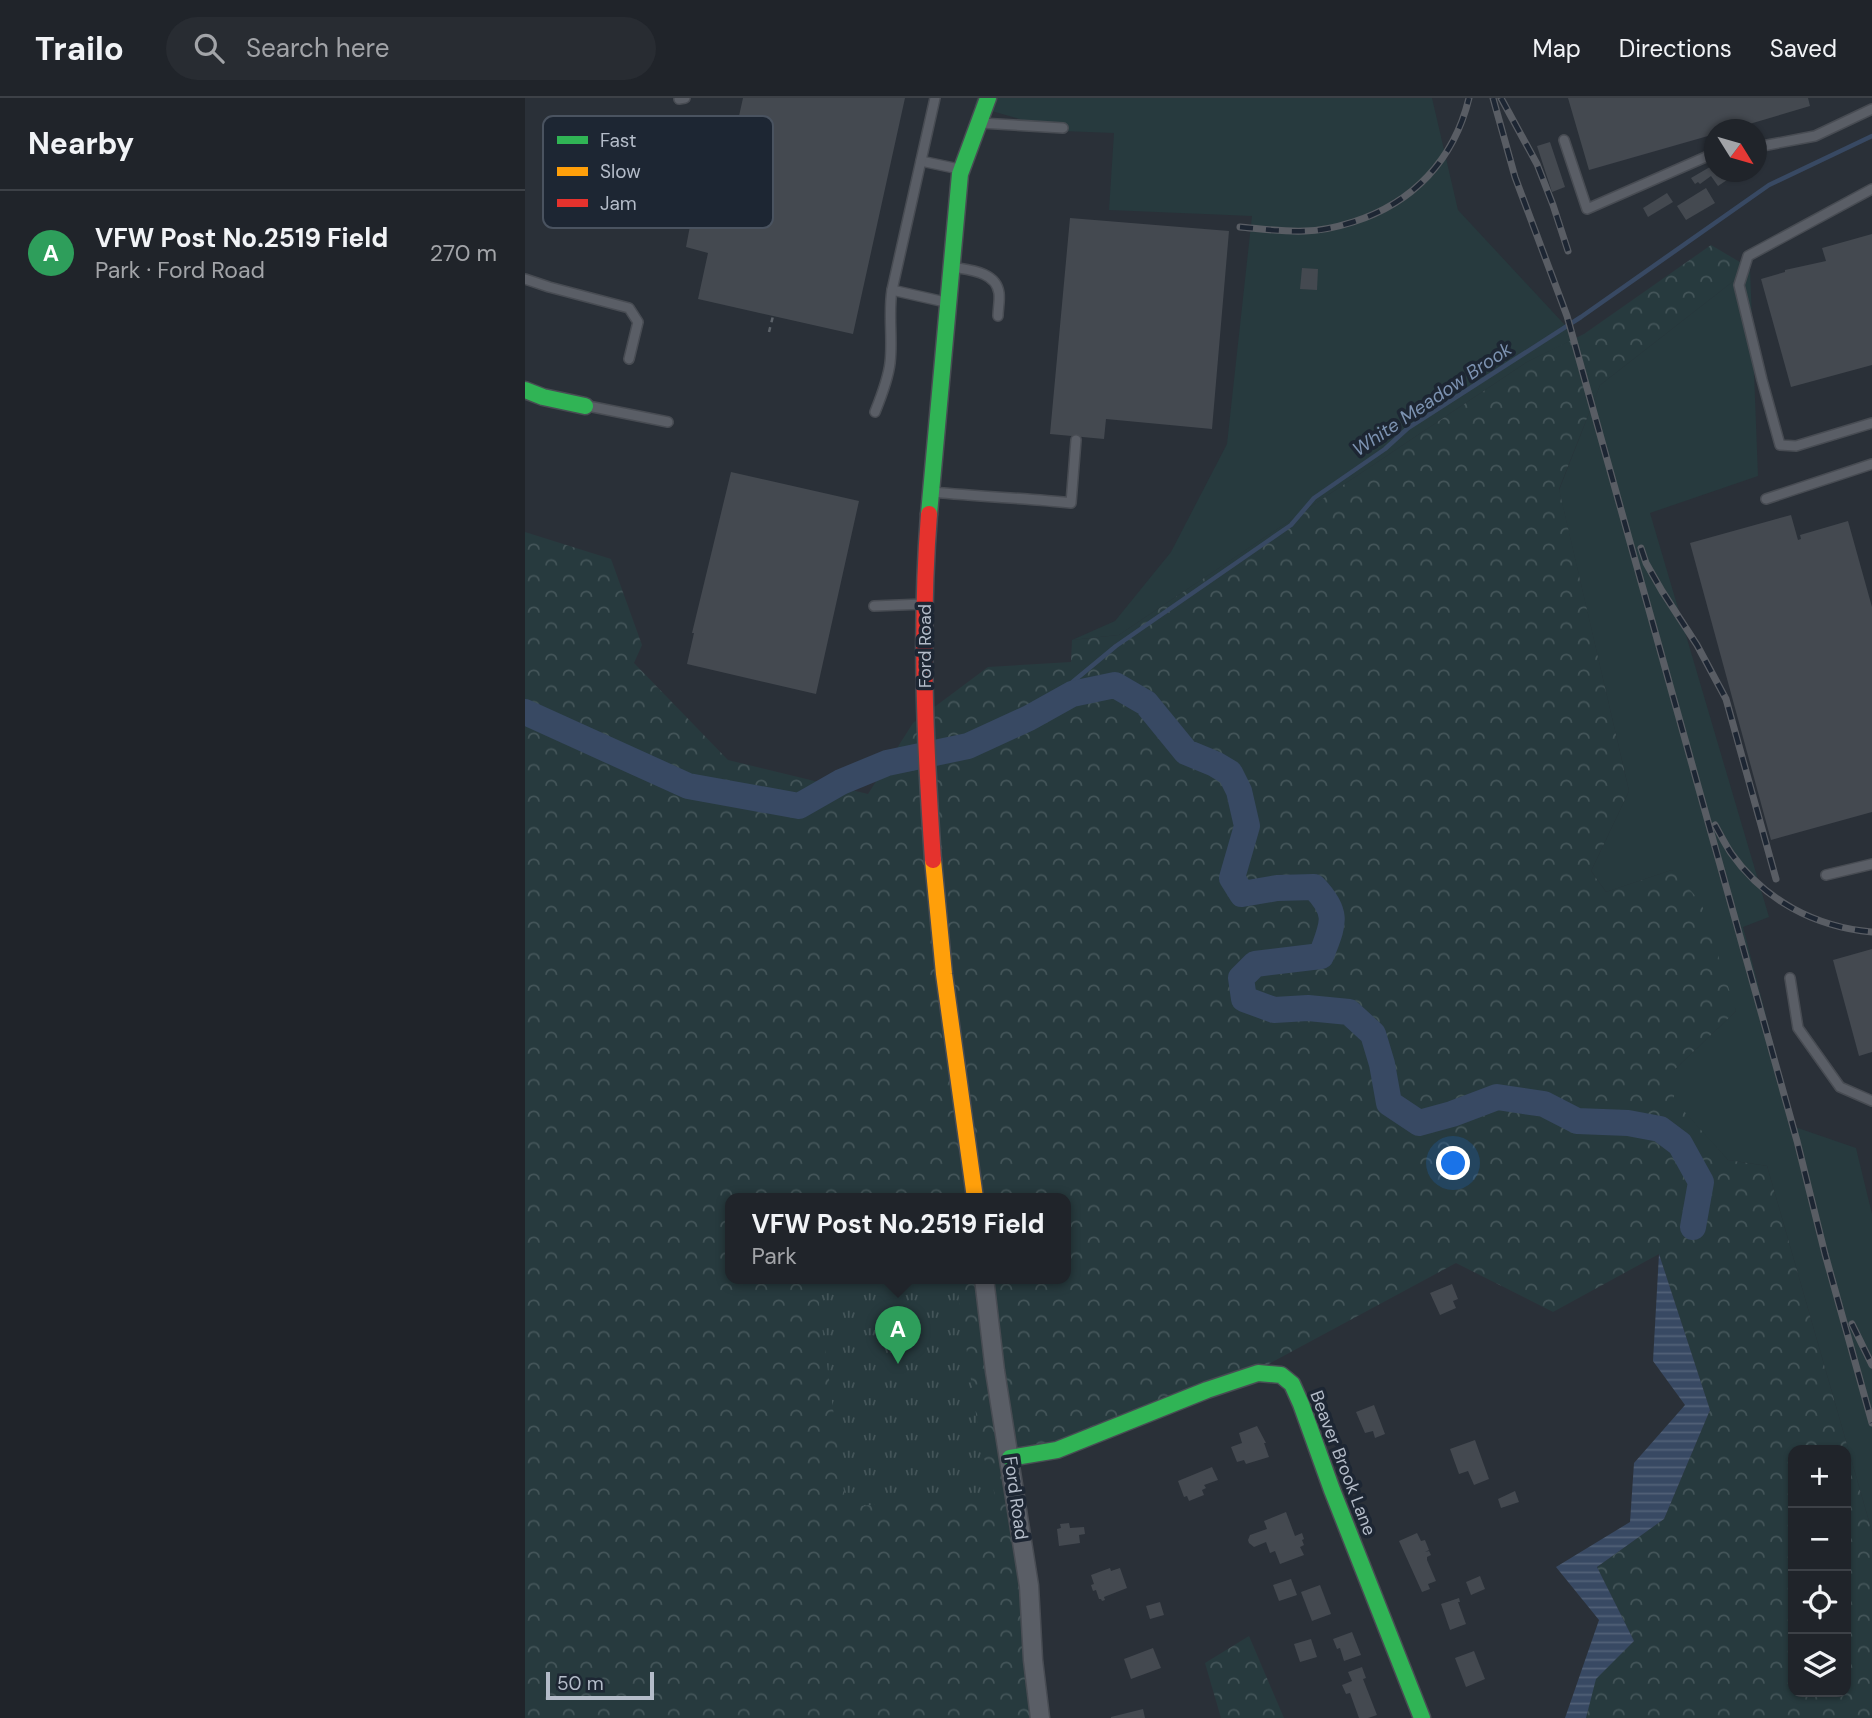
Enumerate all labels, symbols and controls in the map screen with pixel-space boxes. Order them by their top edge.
search box [166,17,656,80]
text: Trailo [35,27,124,70]
icon: search [190,29,228,67]
text: Search here [246,31,389,65]
text: Map [1533,33,1581,64]
text: Directions [1619,33,1732,64]
text: Saved [1770,33,1837,64]
legend [543,116,773,228]
north arrow [1704,119,1767,182]
text: Nearby [28,124,134,163]
text: Fast [600,128,636,153]
text: Slow [600,159,641,184]
text: Jam [600,191,637,216]
text: VFW Post No.2519 Field [95,221,388,255]
text: A [43,238,59,268]
text: 270 m [430,238,497,268]
text: Park · Ford Road [95,255,265,285]
water label: White Meadow Brook [1347,336,1517,462]
street label: Ford Road [913,604,937,688]
your location [1436,1146,1470,1180]
popup [725,1193,1071,1284]
text: VFW Post No.2519 Field [751,1207,1045,1241]
text: Park [751,1241,797,1271]
pin: A [875,1306,921,1364]
street label: Beaver Brook Lane [1304,1387,1382,1539]
map controls [1788,1445,1851,1697]
button: + [1788,1445,1851,1508]
street label: Ford Road [998,1455,1034,1541]
button: − [1788,1508,1851,1571]
button: locate [1788,1571,1851,1634]
button: layers [1788,1634,1851,1697]
scale bar [546,1669,655,1701]
text: 50 m [557,1671,604,1696]

